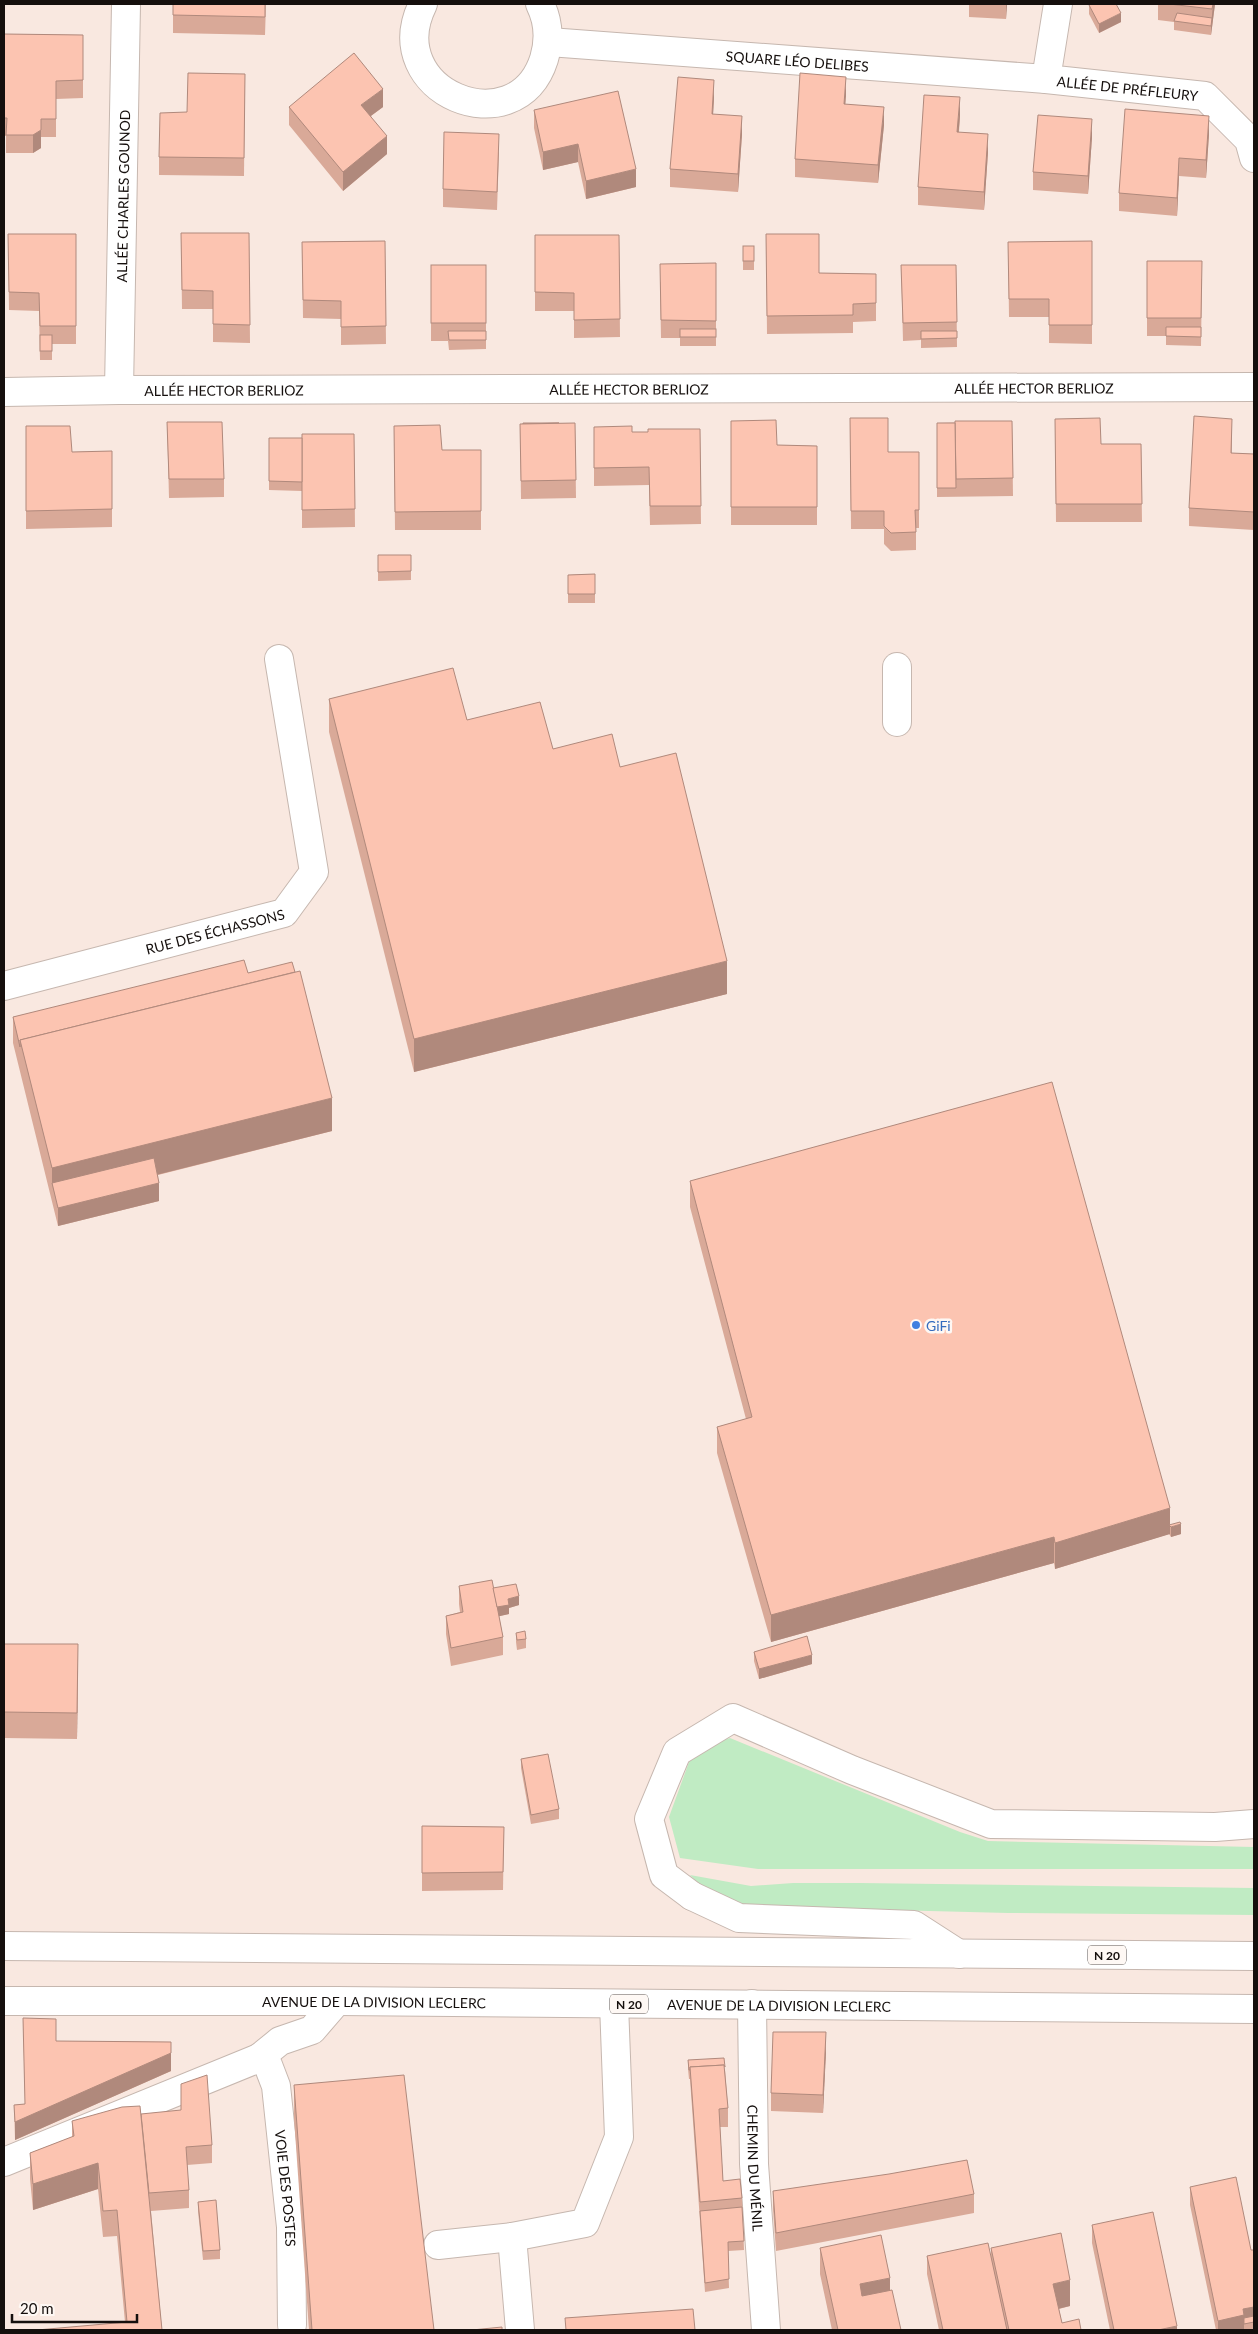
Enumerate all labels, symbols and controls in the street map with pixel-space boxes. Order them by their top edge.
street label: SQUARE LÉO DELIBES [725,47,869,74]
street label: ALLÉE DE PRÉFLEURY [1056,72,1199,104]
street label: ALLÉE CHARLES GOUNOD [112,109,133,283]
street label: ALLÉE HECTOR BERLIOZ [954,379,1114,396]
street label: ALLÉE HECTOR BERLIOZ [549,380,709,397]
street label: ALLÉE HECTOR BERLIOZ [144,381,304,398]
street label: RUE DES ÉCHASSONS [144,905,286,957]
place label: GiFi [926,1317,951,1334]
marker: GiFi [910,1319,922,1331]
road number: N 20 [1088,1946,1126,1964]
street label: AVENUE DE LA DIVISION LECLERC [262,1993,487,2011]
road number: N 20 [610,1995,648,2014]
street label: AVENUE DE LA DIVISION LECLERC [667,1995,892,2014]
street label: CHEMIN DU MÉNIL [745,2104,767,2232]
street label: VOIE DES POSTES [272,2129,300,2247]
scale bar [12,2292,138,2324]
text: 20 m [20,2299,54,2317]

